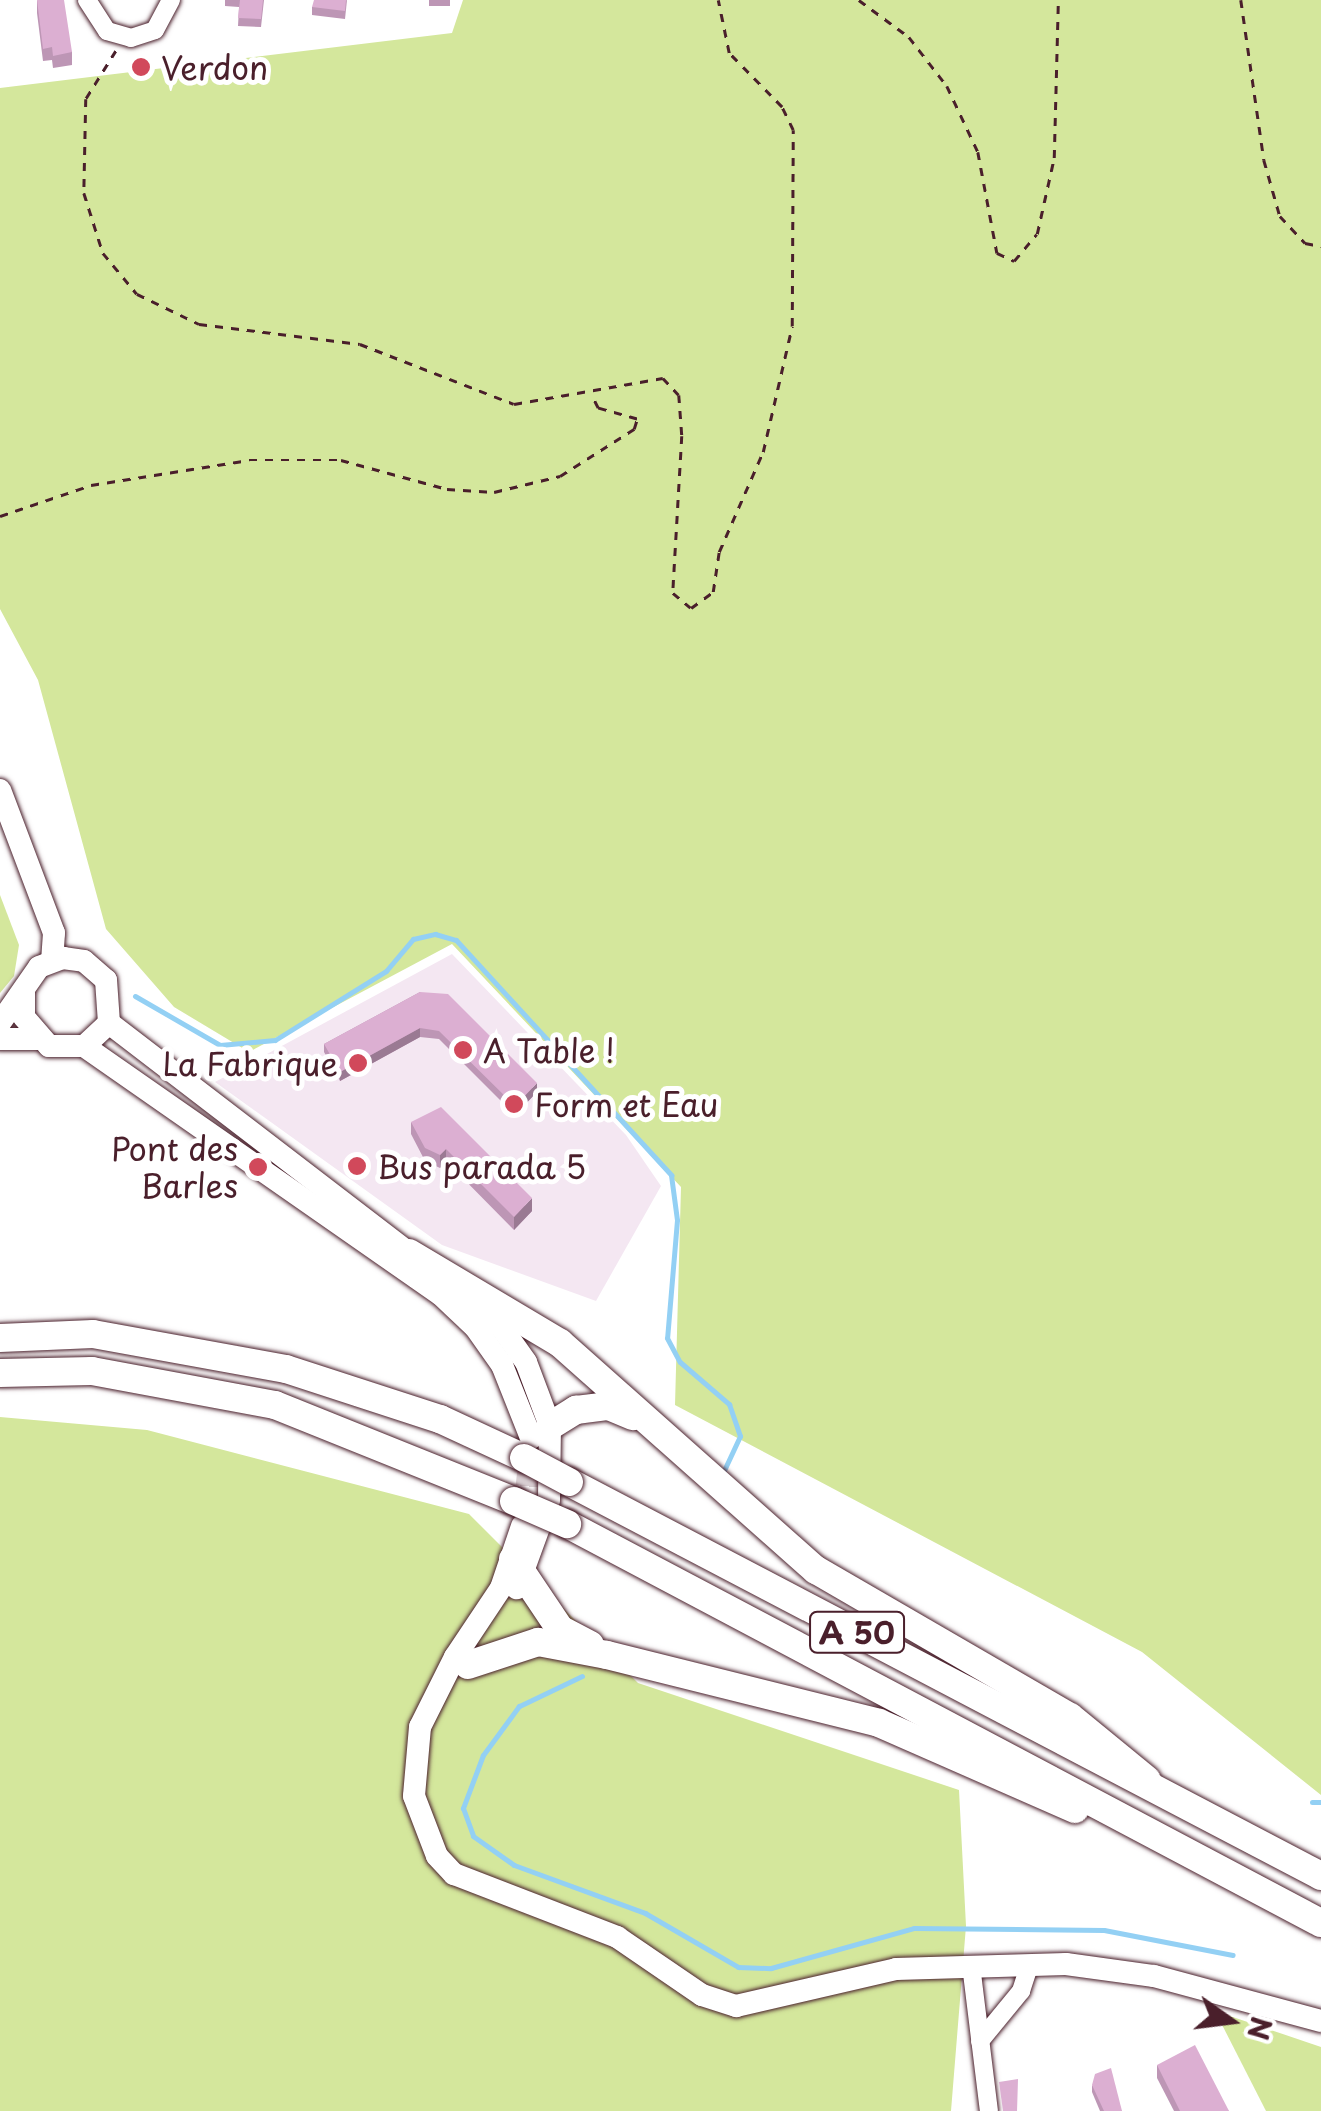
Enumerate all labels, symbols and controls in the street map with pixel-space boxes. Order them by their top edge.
place label: Verdon [161,48,268,86]
marker: Verdon [130,56,152,78]
place label: A Table ! [483,1031,619,1069]
marker: A Table ! [452,1039,474,1061]
place label: La Fabrique [158,1044,338,1082]
marker: La Fabrique [347,1052,369,1074]
place label: Form et Eau [534,1085,722,1123]
marker: Form et Eau [503,1093,525,1115]
place label: Pont des Barles [109,1130,238,1205]
place label: Bus parada 5 [377,1147,585,1185]
marker: Bus parada 5 [346,1155,368,1177]
marker: Pont des Barles [247,1156,269,1178]
road number: A 50 [810,1607,904,1657]
north arrow [1181,1971,1281,2071]
text: N [1237,2012,1284,2044]

